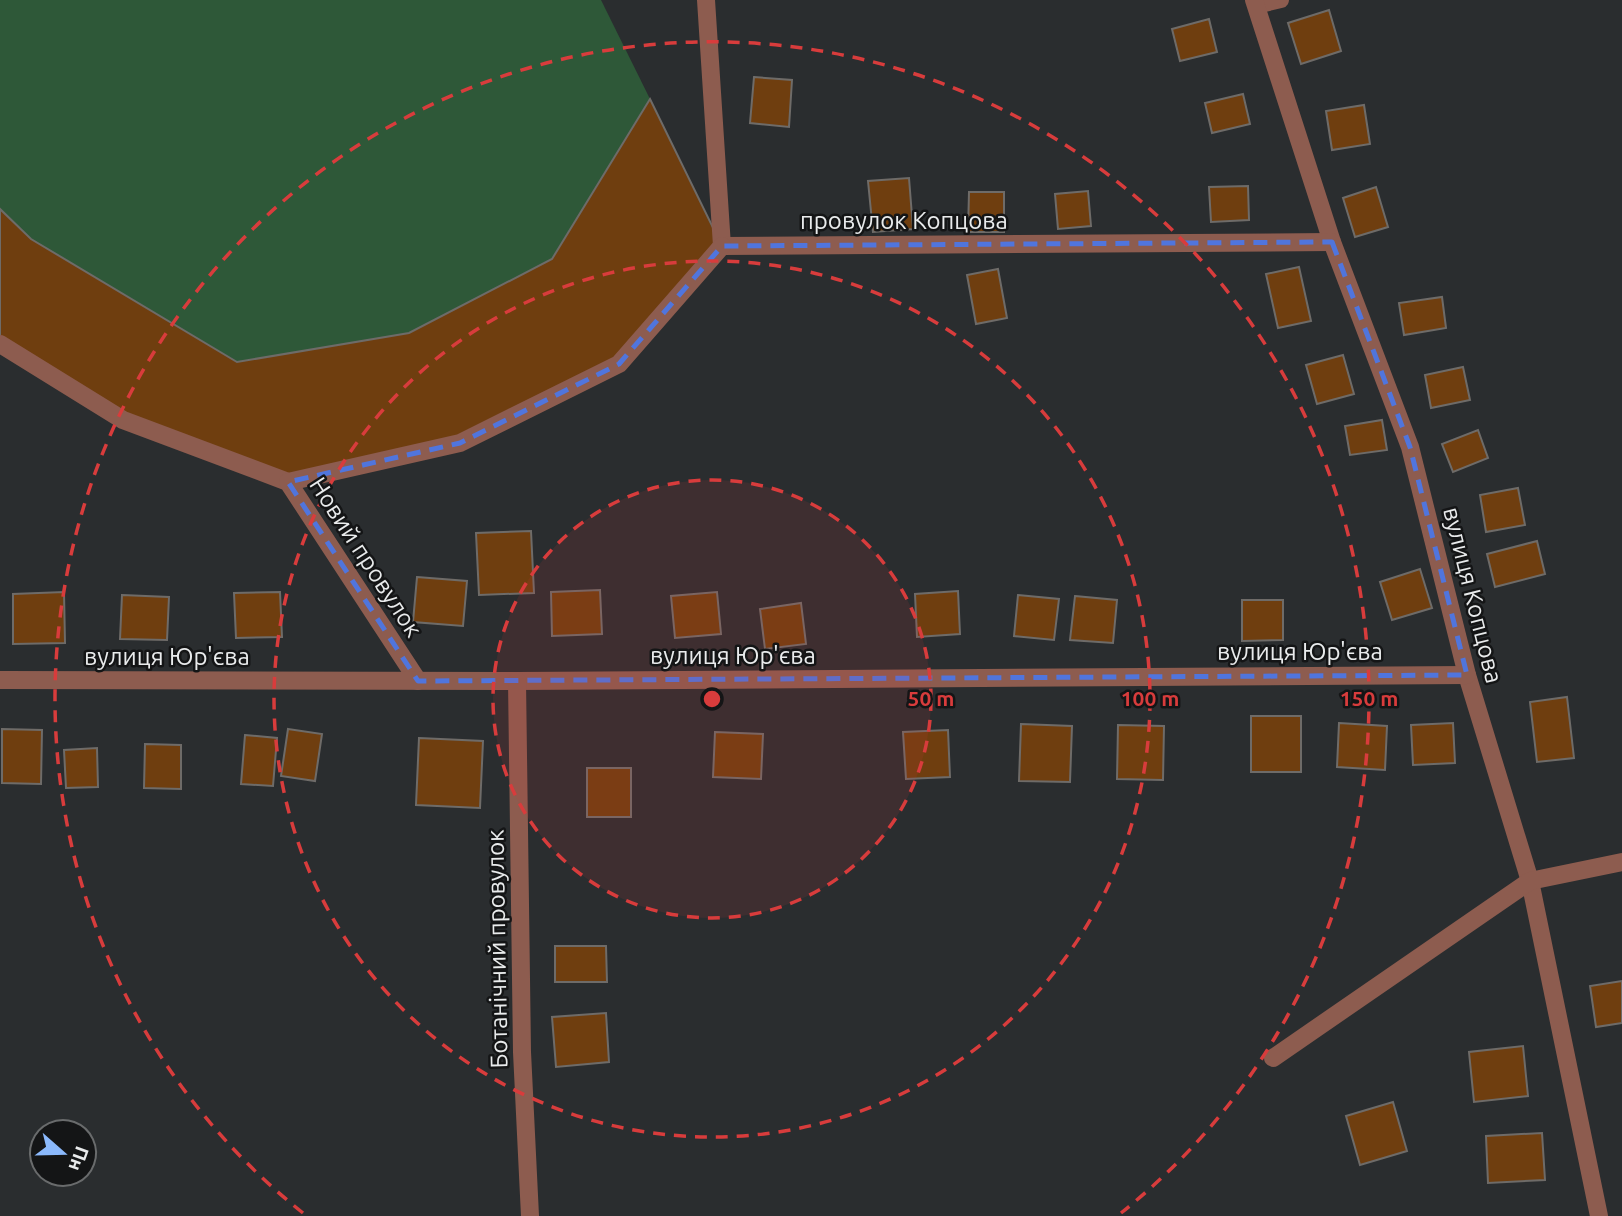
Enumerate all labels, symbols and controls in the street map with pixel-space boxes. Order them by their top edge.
street label: провулок Копцова [800,207,1008,234]
street label: Новий провулок [304,472,428,642]
street label: вулиця Копцова [1438,504,1508,686]
street label: вулиця Юр'єва [1217,638,1383,665]
street label: вулиця Юр'єва [650,642,816,669]
street label: вулиця Юр'єва [84,643,250,670]
text: 50 m [908,686,954,710]
text: 100 m [1121,686,1179,710]
text: 150 m [1340,686,1398,710]
centre of rings [700,687,724,711]
street label: Ботанічний провулок [481,829,513,1069]
north arrow [28,1118,98,1188]
text: Пн [64,1143,94,1174]

